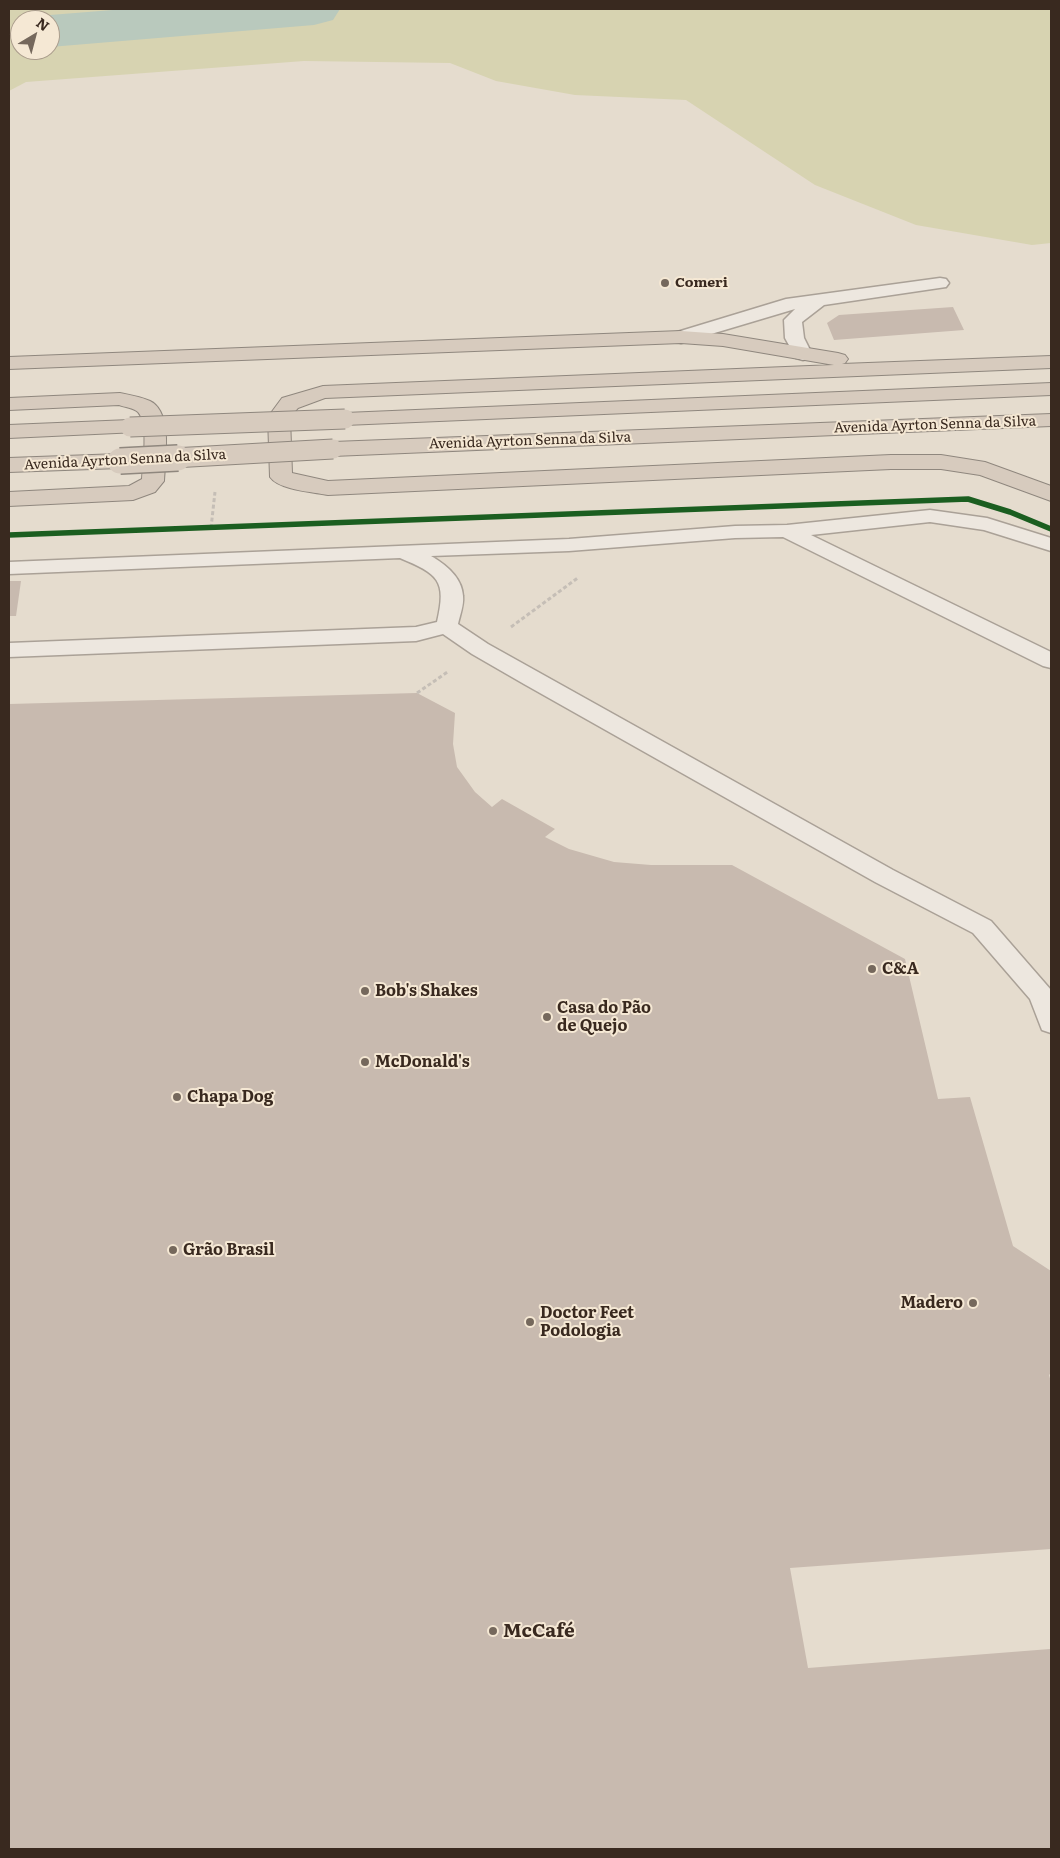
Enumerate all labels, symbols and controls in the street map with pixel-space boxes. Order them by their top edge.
north arrow [10,10,60,60]
text: N [33,12,54,35]
place label: Comeri [675,275,728,291]
marker: Comeri [659,277,671,289]
street label: Avenida Ayrton Senna da Silva [834,413,1036,437]
street label: Avenida Ayrton Senna da Silva [429,429,631,453]
street label: Avenida Ayrton Senna da Silva [23,446,227,474]
place label: C&A [882,959,919,979]
marker: C&A [866,963,878,975]
place label: Bob's Shakes [375,981,478,1001]
marker: Bob's Shakes [359,985,371,997]
place label: Casa do Pão de Quejo [557,998,651,1036]
marker: Casa do Pão de Quejo [541,1011,553,1023]
place label: McDonald's [375,1052,470,1072]
marker: McDonald's [359,1056,371,1068]
place label: Chapa Dog [187,1087,273,1107]
marker: Chapa Dog [171,1091,183,1103]
place label: Grão Brasil [183,1240,275,1260]
marker: Grão Brasil [167,1244,179,1256]
place label: Madero [900,1293,963,1313]
marker: Madero [967,1297,979,1309]
place label: Doctor Feet Podologia [540,1303,634,1341]
marker: Doctor Feet Podologia [524,1316,536,1328]
place label: McCafé [503,1620,575,1642]
marker: McCafé [487,1625,499,1637]

